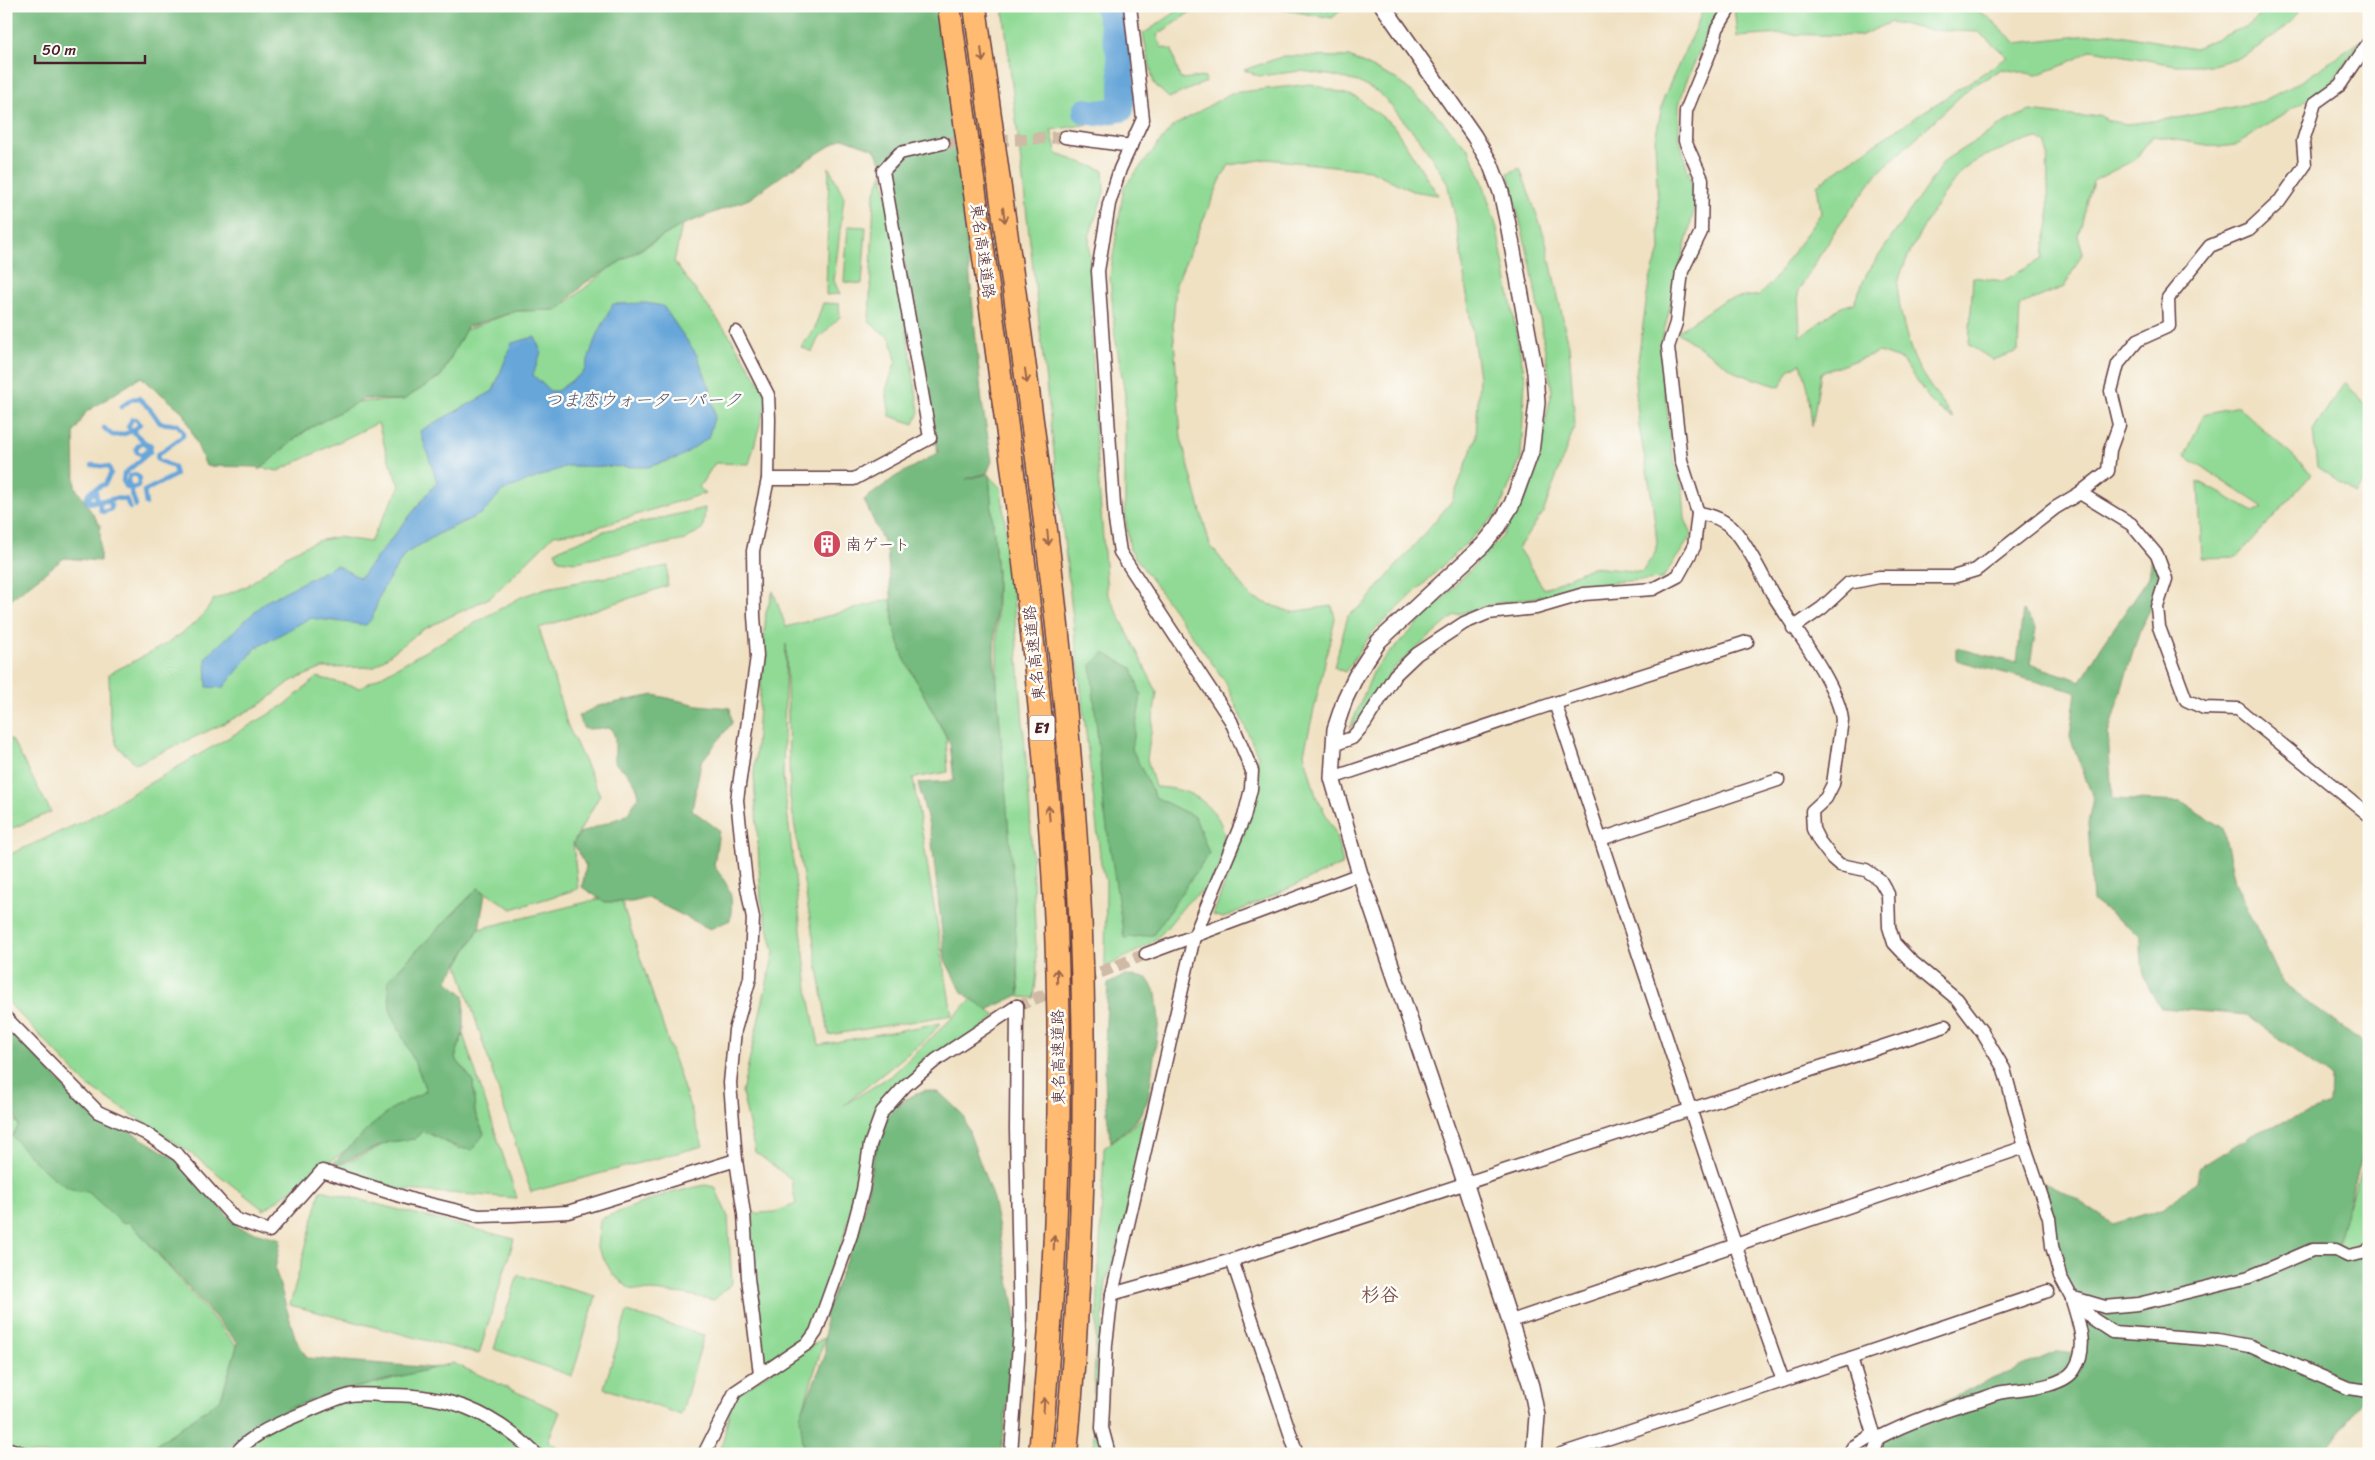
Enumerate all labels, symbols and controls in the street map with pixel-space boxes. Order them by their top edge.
scale bar [35,32,145,64]
text: 50 m [42,37,77,63]
one-way arrow [977,46,987,62]
street label: 東名高速道路 [962,201,1004,301]
one-way arrow [1000,207,1010,223]
one-way arrow [1022,368,1032,384]
water label: つま恋ウォーターパーク [544,384,742,416]
building icon: 南ゲート [812,529,842,559]
one-way arrow [1043,529,1053,545]
place label: 南ゲート [846,530,910,559]
street label: 東名高速道路 [1015,604,1053,702]
road number: E1 [1030,716,1054,740]
one-way arrow [1044,806,1054,822]
one-way arrow [1052,968,1062,984]
street label: 東名高速道路 [1043,1009,1073,1105]
one-way arrow [1049,1235,1059,1252]
district label: 杉谷 [1361,1278,1399,1311]
one-way arrow [1040,1397,1049,1413]

